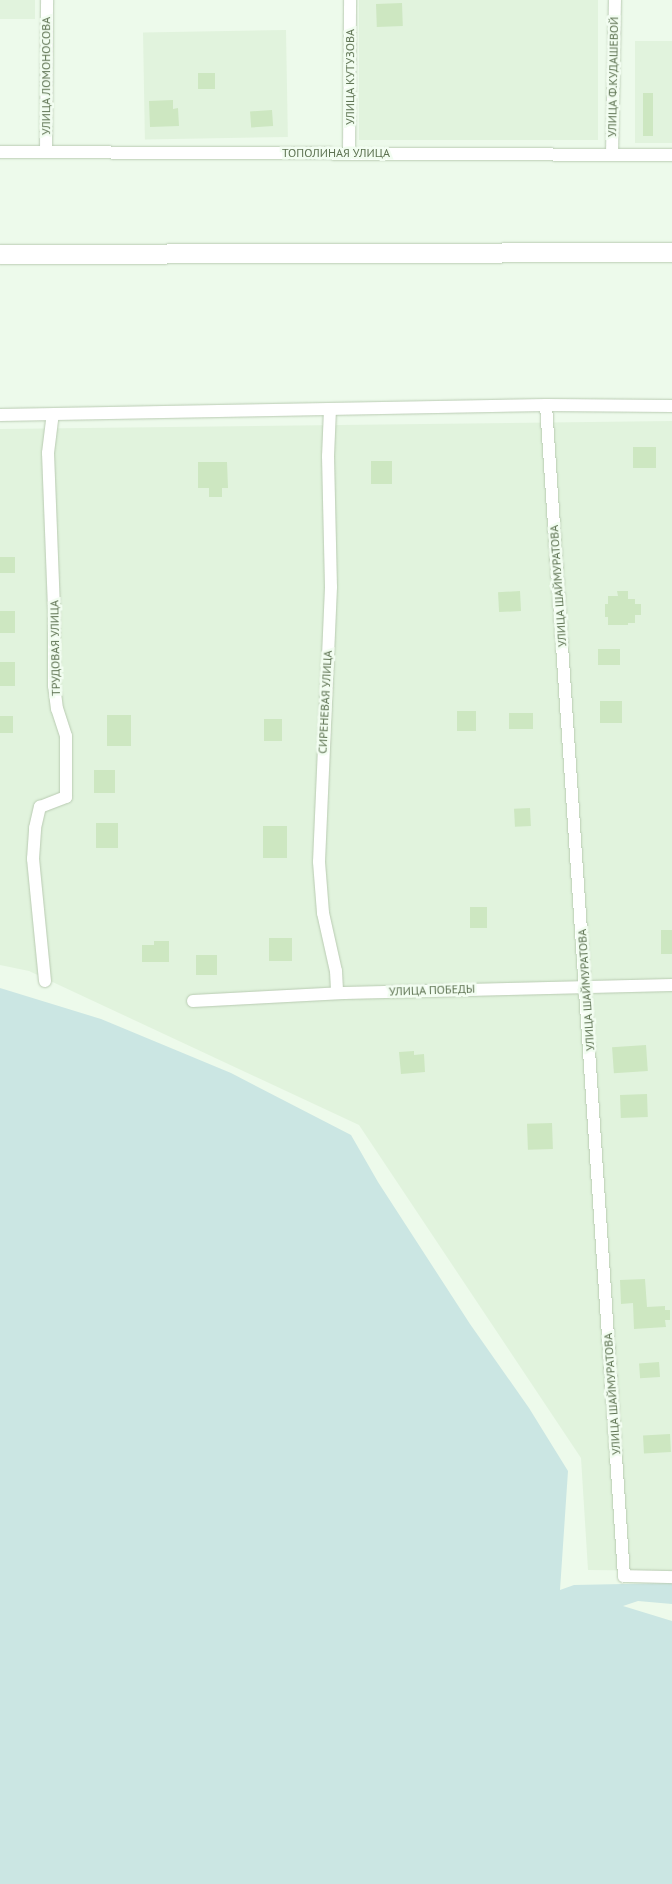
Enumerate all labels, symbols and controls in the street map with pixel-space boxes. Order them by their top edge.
street label: УЛИЦА Ф.КУДАШЕВОЙ [605,16,621,138]
street label: УЛИЦА ЛОМОНОСОВА [39,17,53,135]
street label: УЛИЦА КУТУЗОВА [343,29,357,125]
street label: ТОПОЛИНАЯ УЛИЦА [282,146,390,160]
street label: УЛИЦА ШАЙМУРАТОВА [547,524,569,648]
street label: ТРУДОВАЯ УЛИЦА [47,600,63,696]
street label: СИРЕНЕВАЯ УЛИЦА [315,650,335,754]
street label: УЛИЦА ШАЙМУРАТОВА [575,928,597,1052]
street label: УЛИЦА ПОБЕДЫ [388,981,476,999]
street label: УЛИЦА ШАЙМУРАТОВА [601,1332,623,1456]

